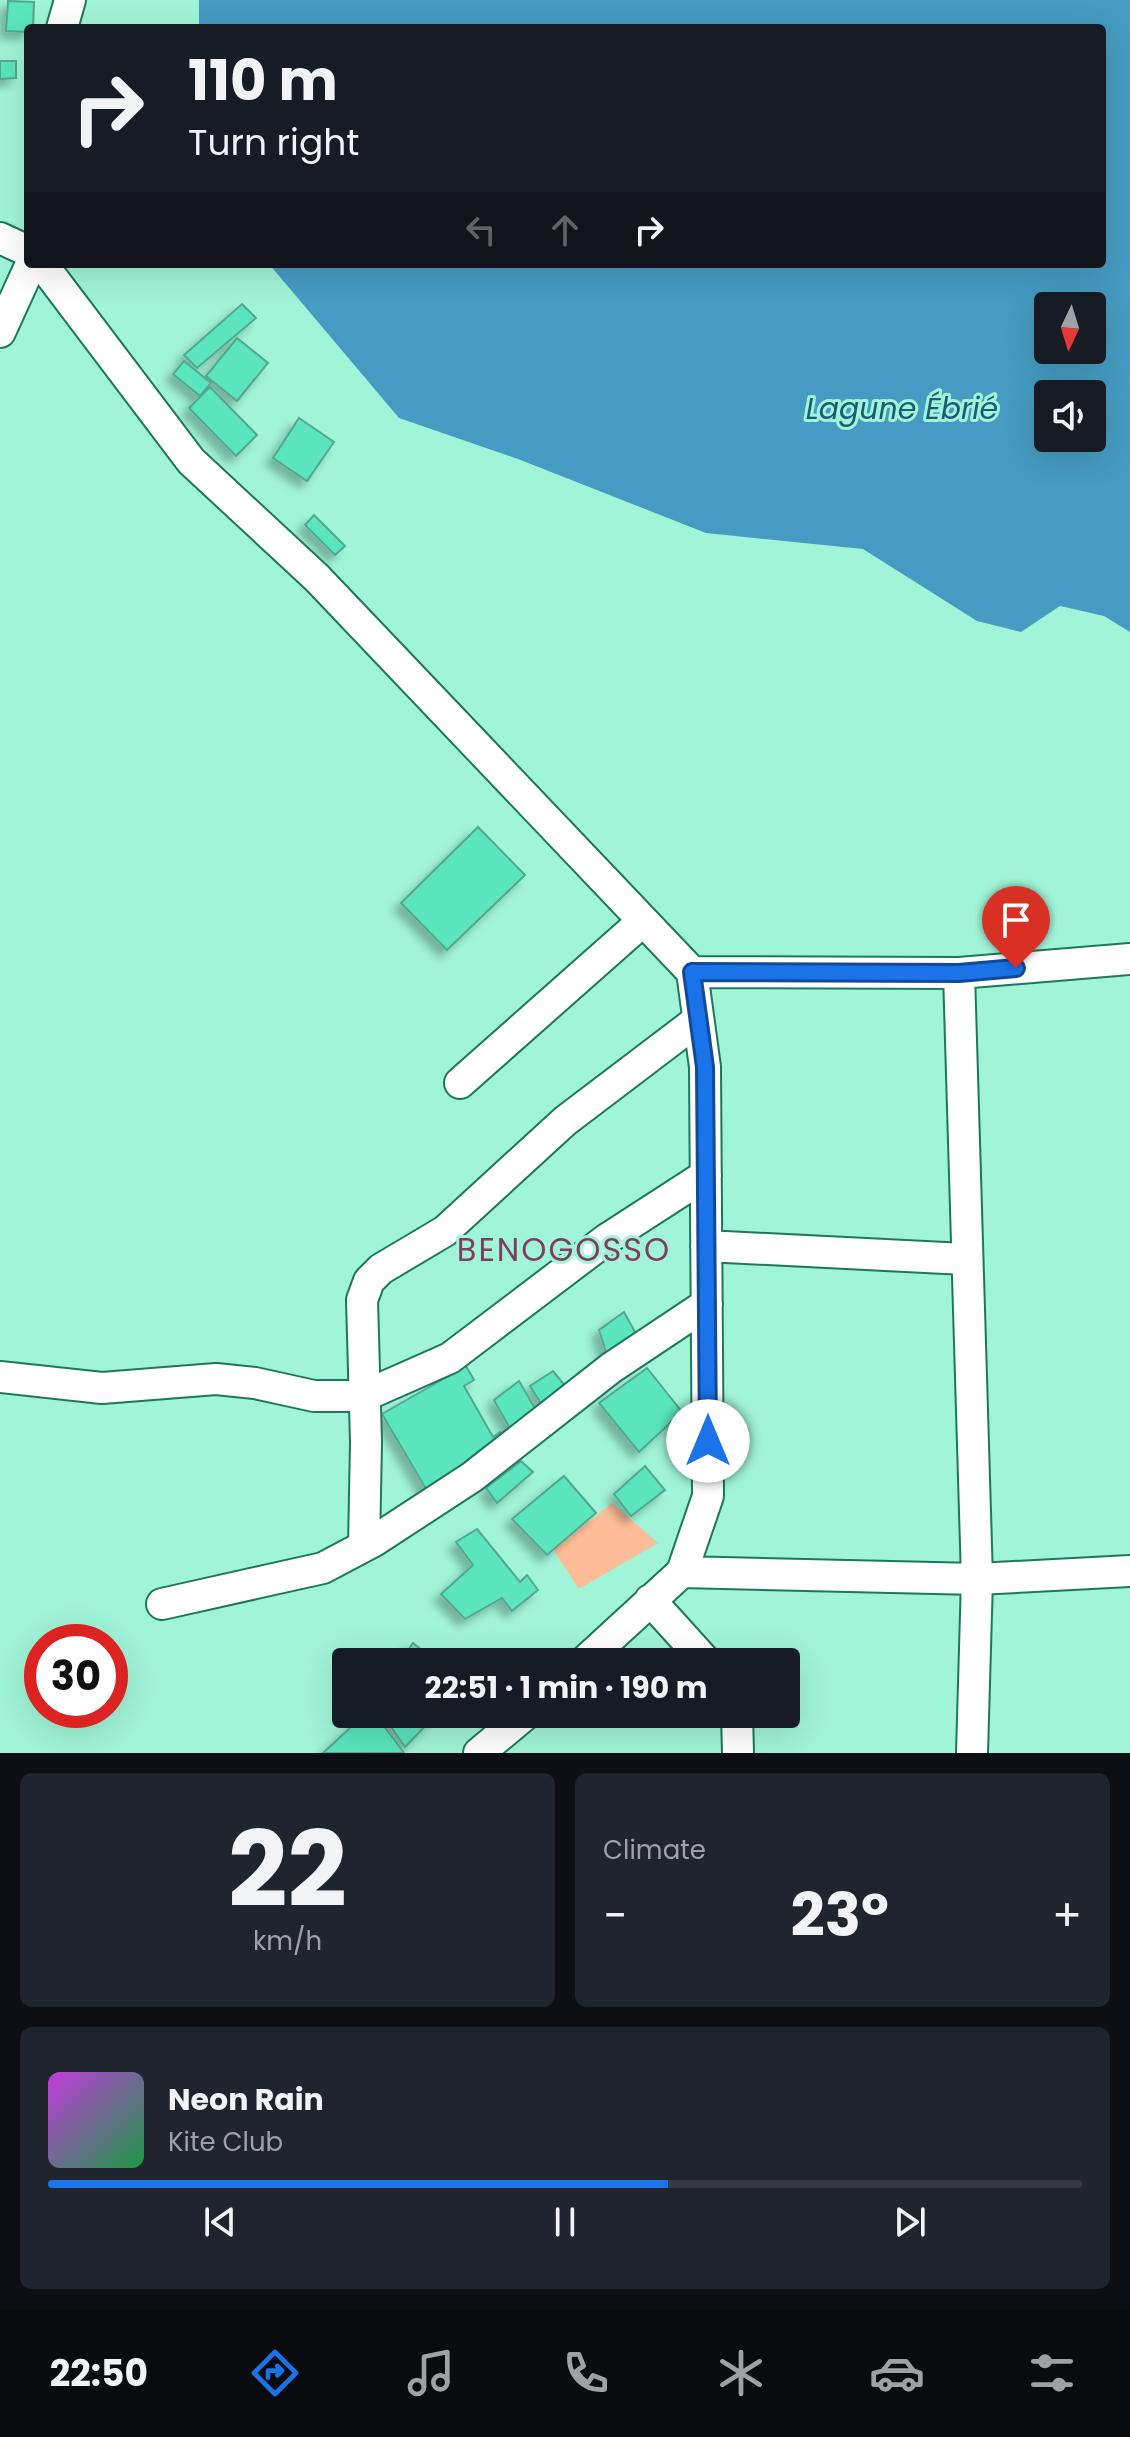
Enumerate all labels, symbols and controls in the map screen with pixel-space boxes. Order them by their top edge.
text: 110 m [188,41,338,120]
icon: right [56,56,160,160]
text: Turn right [188,117,359,168]
icon: left [459,208,503,252]
icon: ahead [543,208,587,252]
icon: right [627,208,671,252]
north arrow [1034,292,1106,364]
map controls [1034,292,1106,452]
button: sound [1034,380,1106,452]
water label: Lagune Ébrié [806,387,998,430]
pin [982,886,1050,968]
icon: arrive [994,898,1038,942]
district label: BENOGOSSO [457,1227,671,1272]
position arrow [666,1399,750,1483]
speed limit sign: 30 [24,1624,128,1728]
text: 22:51 · 1 min · 190 m [425,1666,707,1709]
text: 22 [228,1797,347,1942]
text: Climate [603,1832,706,1868]
text: 23° [790,1873,889,1957]
text: − [603,1885,627,1946]
text: + [1052,1885,1082,1946]
text: km/h [253,1923,322,1959]
text: Neon Rain [168,2078,324,2121]
text: Kite Club [168,2124,283,2160]
icon: previous [198,2200,242,2244]
icon: pause [543,2200,587,2244]
icon: next [888,2200,932,2244]
icon: directions [247,2345,303,2401]
icon: music [403,2345,459,2401]
icon: phone [558,2345,614,2401]
icon: climate [713,2345,769,2401]
icon: car [869,2345,925,2401]
icon: filters [1024,2345,1080,2401]
text: 22:50 [50,2348,148,2399]

